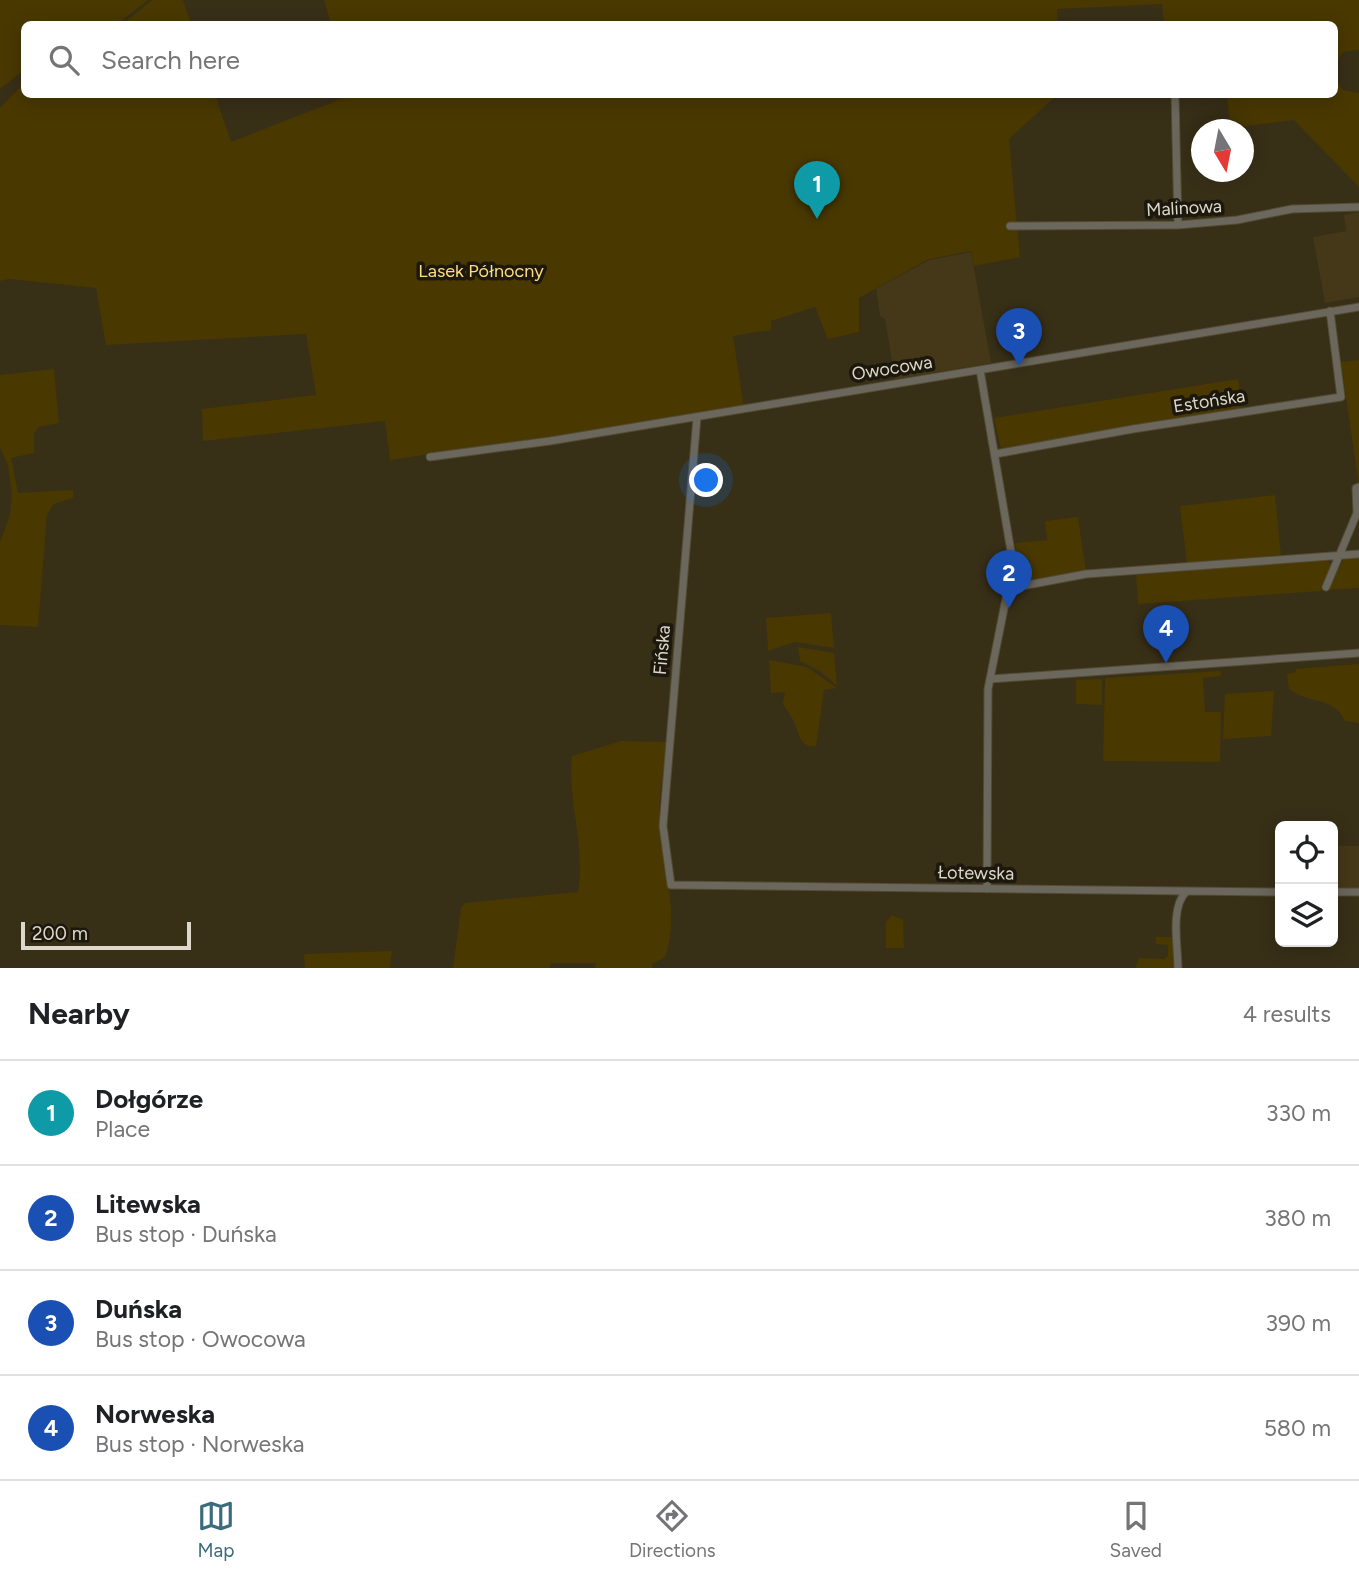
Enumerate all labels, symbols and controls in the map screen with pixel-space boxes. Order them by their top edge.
search box [21,21,1338,98]
icon: search [45,41,83,79]
text: Search here [101,44,240,76]
north arrow [1191,119,1254,182]
pin: 1 [794,161,840,219]
street label: Malinowa [1146,195,1222,221]
park label: Lasek Północny [418,260,544,282]
pin: 3 [996,308,1042,366]
street label: Owocowa [850,351,934,385]
street label: Estońska [1172,384,1246,418]
your location [689,463,723,497]
pin: 2 [986,550,1032,608]
pin: 4 [1143,605,1189,663]
street label: Fińska [649,624,675,676]
map controls [1275,821,1338,947]
button: locate [1275,821,1338,884]
street label: Łotewska [938,861,1014,885]
button: layers [1275,884,1338,947]
scale bar [21,919,191,951]
text: 200 m [32,922,88,945]
text: Nearby [28,995,130,1032]
text: 4 results [1243,1000,1331,1028]
text: Dołgórze [95,1083,203,1115]
text: 1 [46,1099,56,1127]
text: 330 m [1266,1099,1331,1127]
text: Place [95,1115,150,1143]
text: Litewska [95,1188,201,1220]
text: 2 [44,1204,58,1232]
text: 380 m [1264,1204,1331,1232]
text: Bus stop · Duńska [95,1220,277,1248]
text: Duńska [95,1293,182,1325]
text: 3 [45,1309,57,1337]
text: 390 m [1265,1309,1331,1337]
text: Bus stop · Owocowa [95,1325,306,1353]
text: Norweska [95,1398,215,1430]
text: 4 [44,1414,58,1442]
text: 580 m [1264,1414,1331,1442]
text: Bus stop · Norweska [95,1430,304,1458]
tab: Map [197,1497,235,1562]
tab: Directions [629,1497,716,1562]
tab: Saved [1110,1497,1162,1562]

